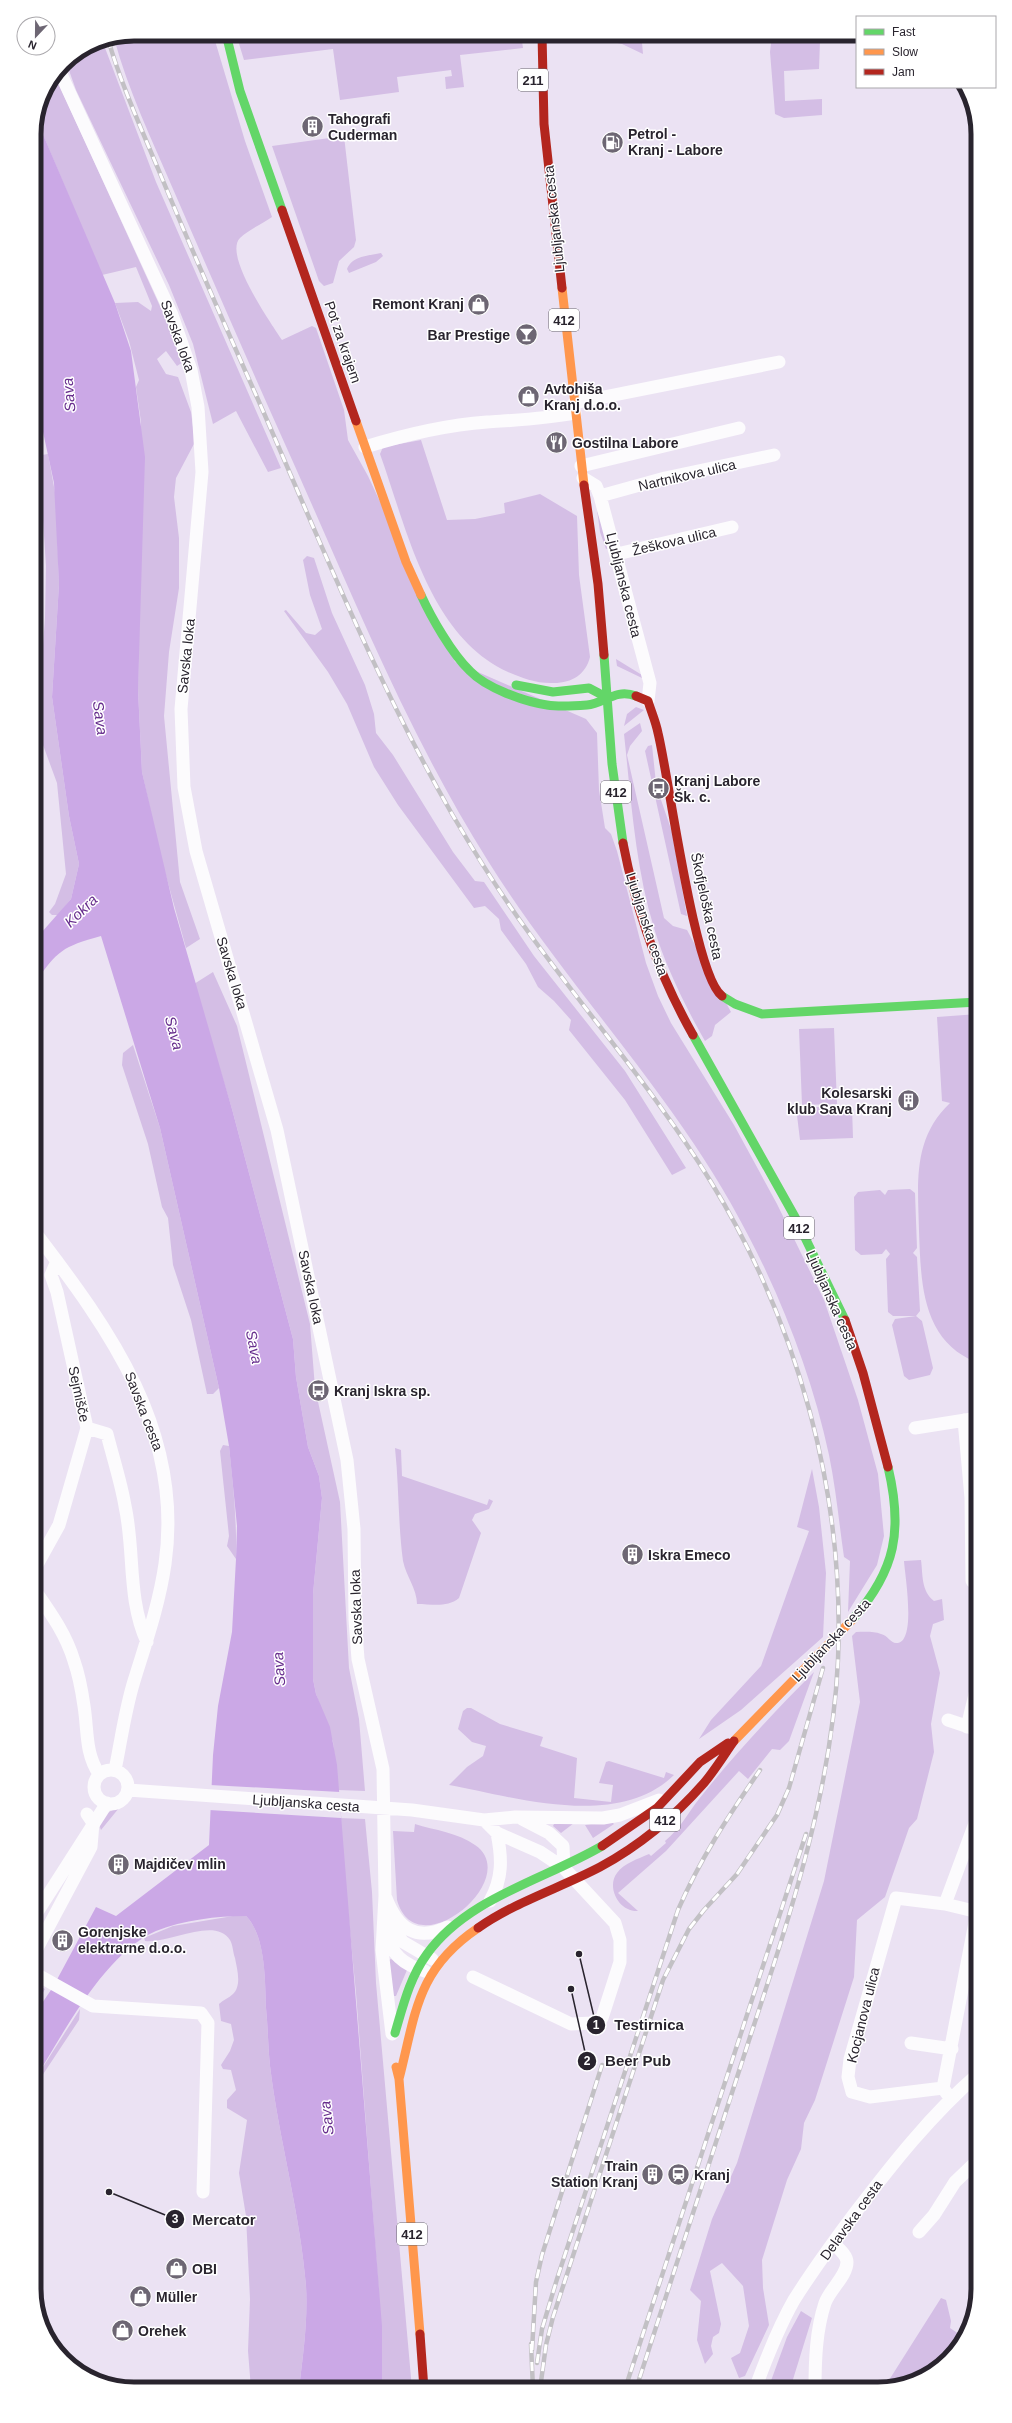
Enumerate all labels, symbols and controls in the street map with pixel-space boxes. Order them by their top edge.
north arrow [16,16,56,56]
legend [856,16,996,88]
text: Fast [892,25,916,39]
text: N [26,38,38,52]
text: Slow [892,45,918,59]
text: Jam [892,65,915,79]
road number: 211 [518,69,548,91]
place label: Tahografi Cuderman [328,111,397,143]
building icon: Tahografi Cuderman [300,114,326,140]
place label: Petrol - Kranj - Labore [628,126,723,158]
fuel station icon: Petrol - Kranj - Labore [599,129,625,155]
street label: Ljubljanska cesta [540,165,568,273]
shop icon: Remont Kranj [466,291,492,317]
place label: Remont Kranj [372,296,464,312]
street label: Savska loka [158,298,198,374]
street label: Pot za krajem [322,299,364,385]
road number: 412 [549,309,579,331]
bar icon: Bar Prestige [513,322,539,348]
place label: Bar Prestige [428,327,510,343]
water label: Sava [59,377,78,413]
place label: Avtohiša Kranj d.o.o. [544,381,621,413]
shop icon: Avtohiša Kranj d.o.o. [515,384,541,410]
restaurant icon: Gostilna Labore [544,430,570,456]
place label: Gostilna Labore [572,435,679,451]
street label: Nartnikova ulica [637,456,738,494]
street label: Žeškova ulica [631,524,718,558]
street label: Ljubljanska cesta [603,531,645,639]
street label: Savska loka [174,617,198,694]
water label: Sava [90,700,111,736]
place label: Kranj Labore Šk. c. [674,773,761,805]
bus stop icon: Kranj Labore Šk. c. [645,776,671,802]
road number: 412 [601,781,631,803]
street label: Škofjeloška cesta [688,851,726,961]
street label: Ljubljanska cesta [623,870,671,978]
water label: Kokra [61,891,101,930]
street label: Savska loka [213,935,251,1012]
water label: Sava [162,1014,187,1052]
place label: Kolesarski klub Sava Kranj [787,1085,892,1117]
building icon: Kolesarski klub Sava Kranj [895,1088,921,1114]
road number: 412 [784,1217,814,1239]
street label: Savska loka [295,1248,327,1326]
street label: Ljubljanska cesta [803,1248,861,1353]
water label: Sava [243,1328,266,1365]
street label: Sejmišče [65,1365,93,1424]
street label: Savska cesta [122,1369,166,1453]
bus stop icon: Kranj Iskra sp. [306,1378,332,1404]
place label: Kranj Iskra sp. [334,1383,431,1399]
building icon: Iskra Emeco [620,1542,646,1568]
place label: Iskra Emeco [648,1547,731,1563]
street label: Savska loka [347,1569,365,1645]
street label: Ljubljanska cesta [789,1595,874,1685]
water label: Sava [269,1651,288,1687]
street label: Ljubljanska cesta [252,1791,360,1815]
road number: 412 [650,1809,680,1831]
building icon: Majdičev mlin [106,1851,132,1877]
place label: Majdičev mlin [134,1856,226,1872]
place label: Gorenjske elektrarne d.o.o. [78,1924,186,1956]
building icon: Gorenjske elektrarne d.o.o. [50,1927,76,1953]
street label: Kocjanova ulica [843,1965,883,2065]
callout: Testirnica [586,2011,692,2038]
text: Testirnica [614,2016,685,2033]
text: 1 [593,2018,600,2032]
callout: Beer Pub [577,2047,679,2074]
text: Beer Pub [605,2052,671,2069]
text: 2 [584,2054,591,2068]
water label: Sava [316,2100,337,2136]
place label: Train Station Kranj [551,2158,638,2190]
building icon: Train Station Kranj [640,2161,666,2187]
station icon: Kranj [665,2162,691,2188]
place label: Kranj [694,2167,730,2183]
street label: Delavska cesta [817,2177,885,2263]
callout: Mercator [165,2206,264,2233]
text: Mercator [192,2211,256,2228]
text: 3 [172,2212,179,2226]
road number: 412 [397,2223,427,2245]
shop icon: OBI [164,2256,190,2282]
place label: OBI [192,2261,217,2277]
shop icon: Müller [128,2284,154,2310]
place label: Müller [156,2289,198,2305]
shop icon: Orehek [109,2318,135,2344]
place label: Orehek [138,2323,186,2339]

